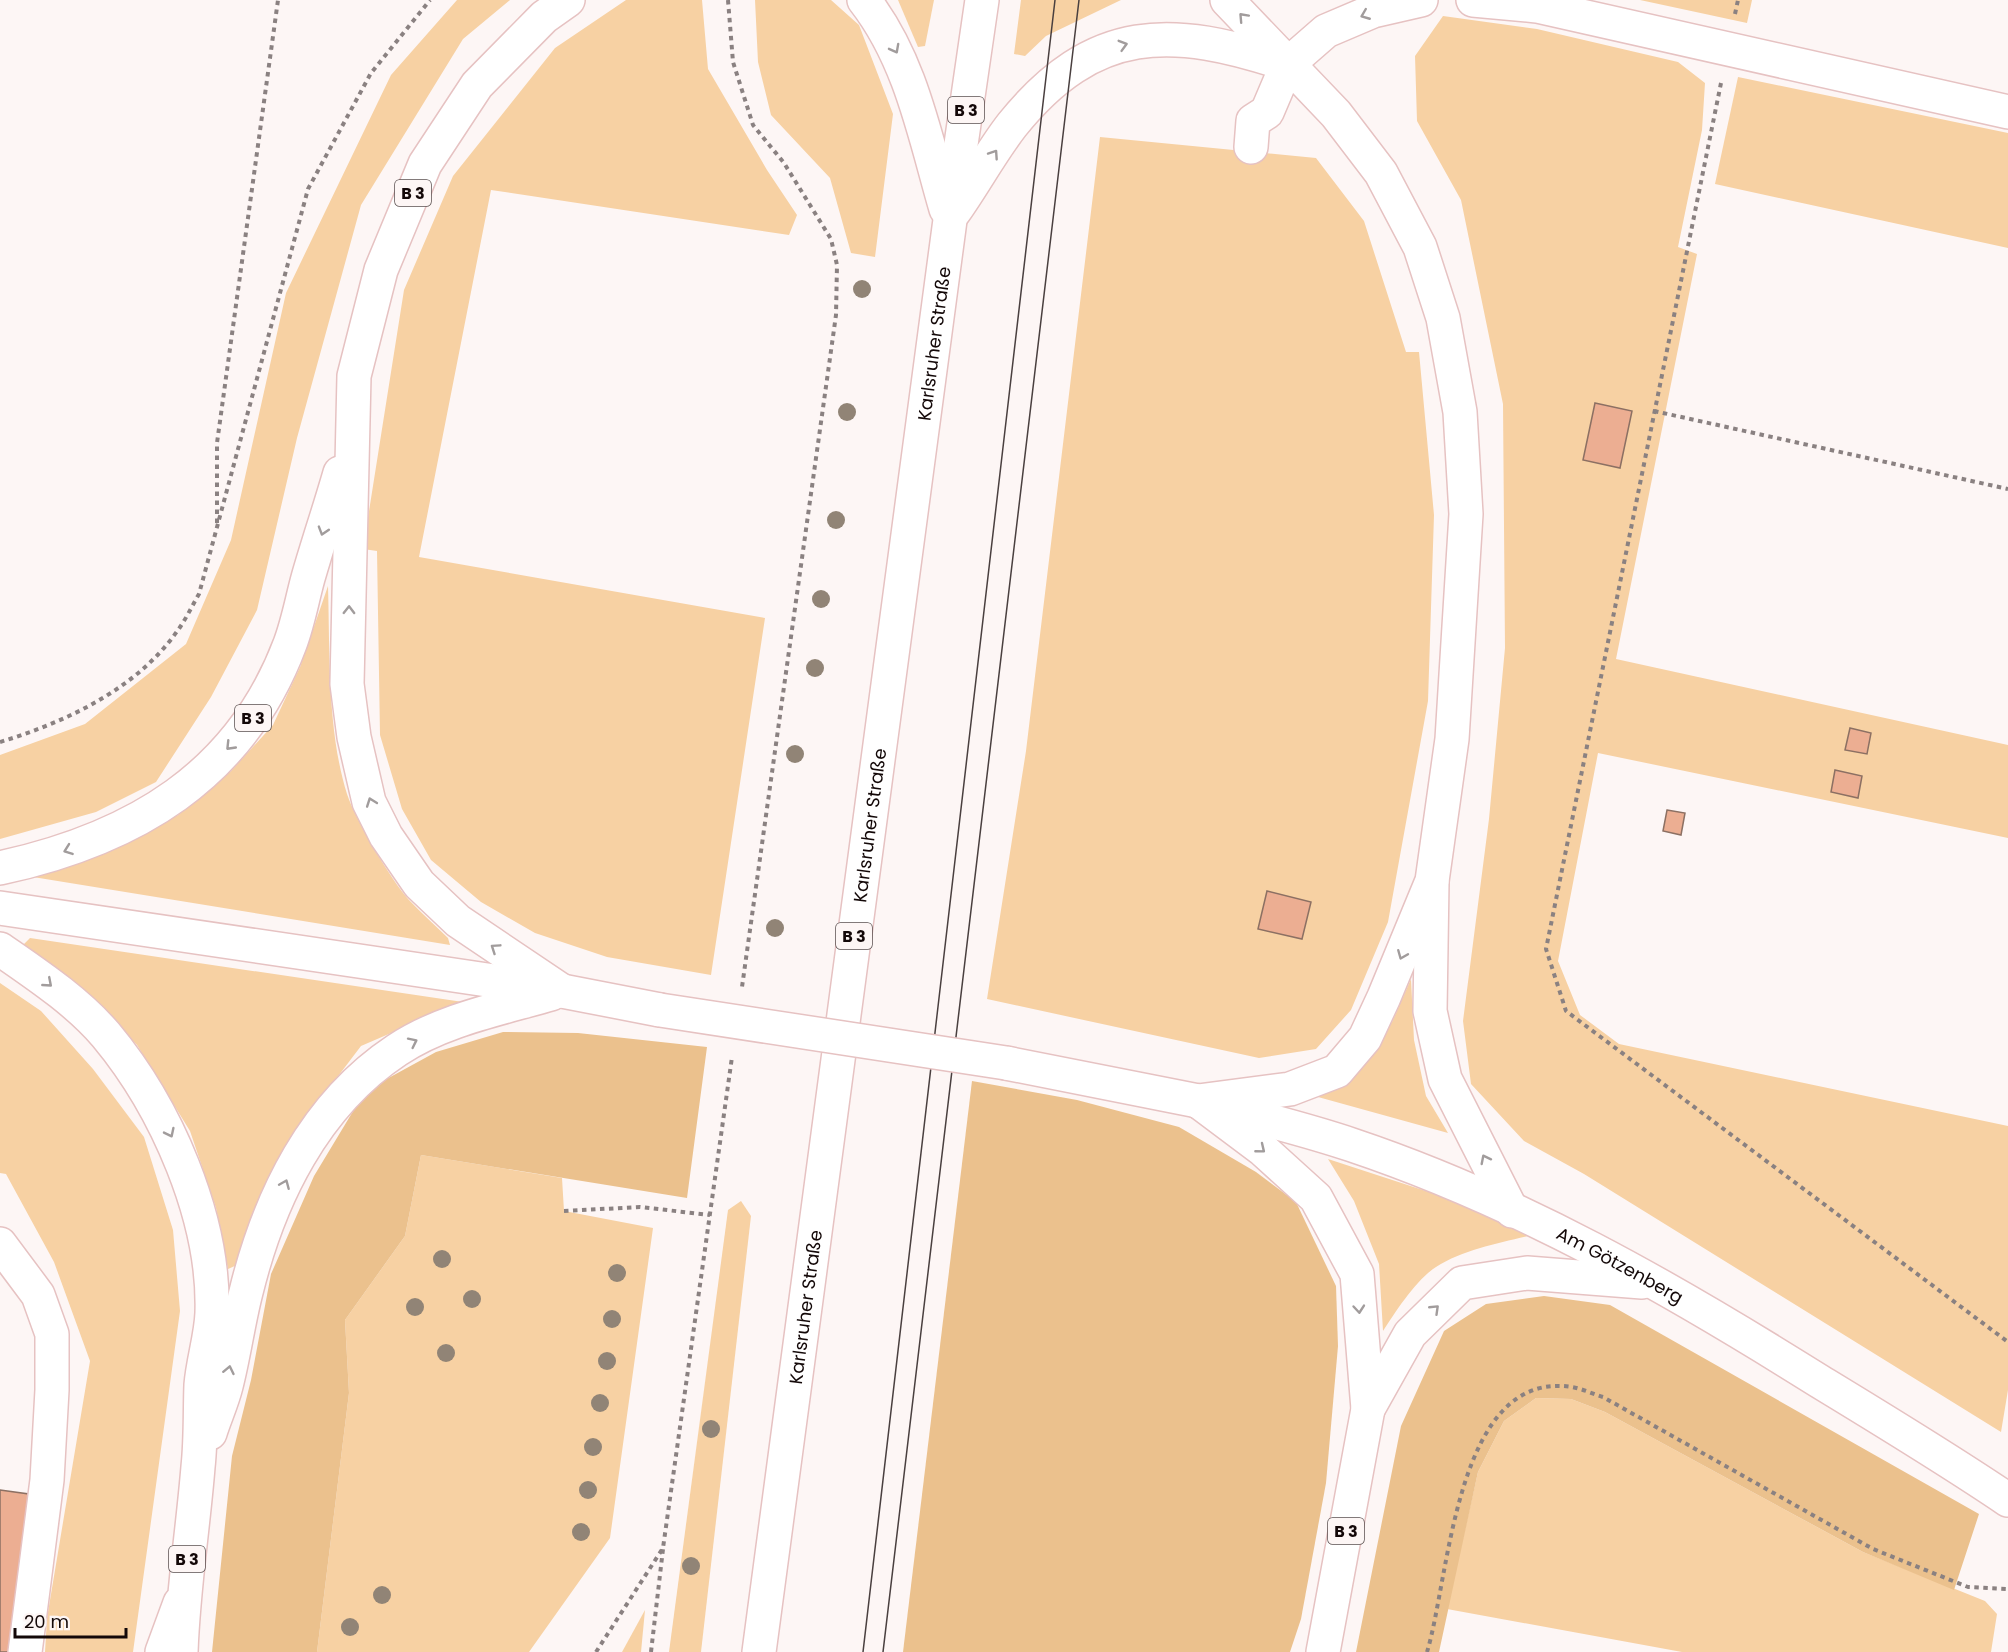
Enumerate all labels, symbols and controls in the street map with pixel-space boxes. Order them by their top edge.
one-way arrow [1360,8,1371,20]
one-way arrow [1239,13,1250,24]
one-way arrow [1117,40,1128,52]
one-way arrow [888,43,899,54]
road number: B 3 [948,97,984,123]
one-way arrow [986,149,997,160]
road number: B 3 [395,180,431,206]
street label: Karlsruher Straße [911,265,956,422]
one-way arrow [318,525,330,535]
one-way arrow [342,606,355,615]
road number: B 3 [235,705,271,731]
one-way arrow [226,739,237,749]
street label: Karlsruher Straße [847,747,892,904]
one-way arrow [365,798,378,808]
one-way arrow [63,842,74,855]
road number: B 3 [836,923,872,949]
one-way arrow [491,943,501,955]
one-way arrow [1397,949,1409,960]
one-way arrow [41,976,52,987]
one-way arrow [406,1038,417,1050]
one-way arrow [162,1126,174,1137]
one-way arrow [1254,1142,1265,1153]
one-way arrow [1481,1154,1493,1165]
one-way arrow [278,1180,290,1191]
street label: Am Götzenberg [1552,1220,1688,1309]
street label: Karlsruher Straße [782,1228,828,1386]
one-way arrow [1353,1304,1366,1313]
one-way arrow [1428,1306,1439,1317]
one-way arrow [222,1366,235,1376]
road number: B 3 [1328,1518,1364,1544]
road number: B 3 [169,1546,205,1572]
scale bar [15,1601,126,1639]
text: 20 m [24,1609,69,1634]

